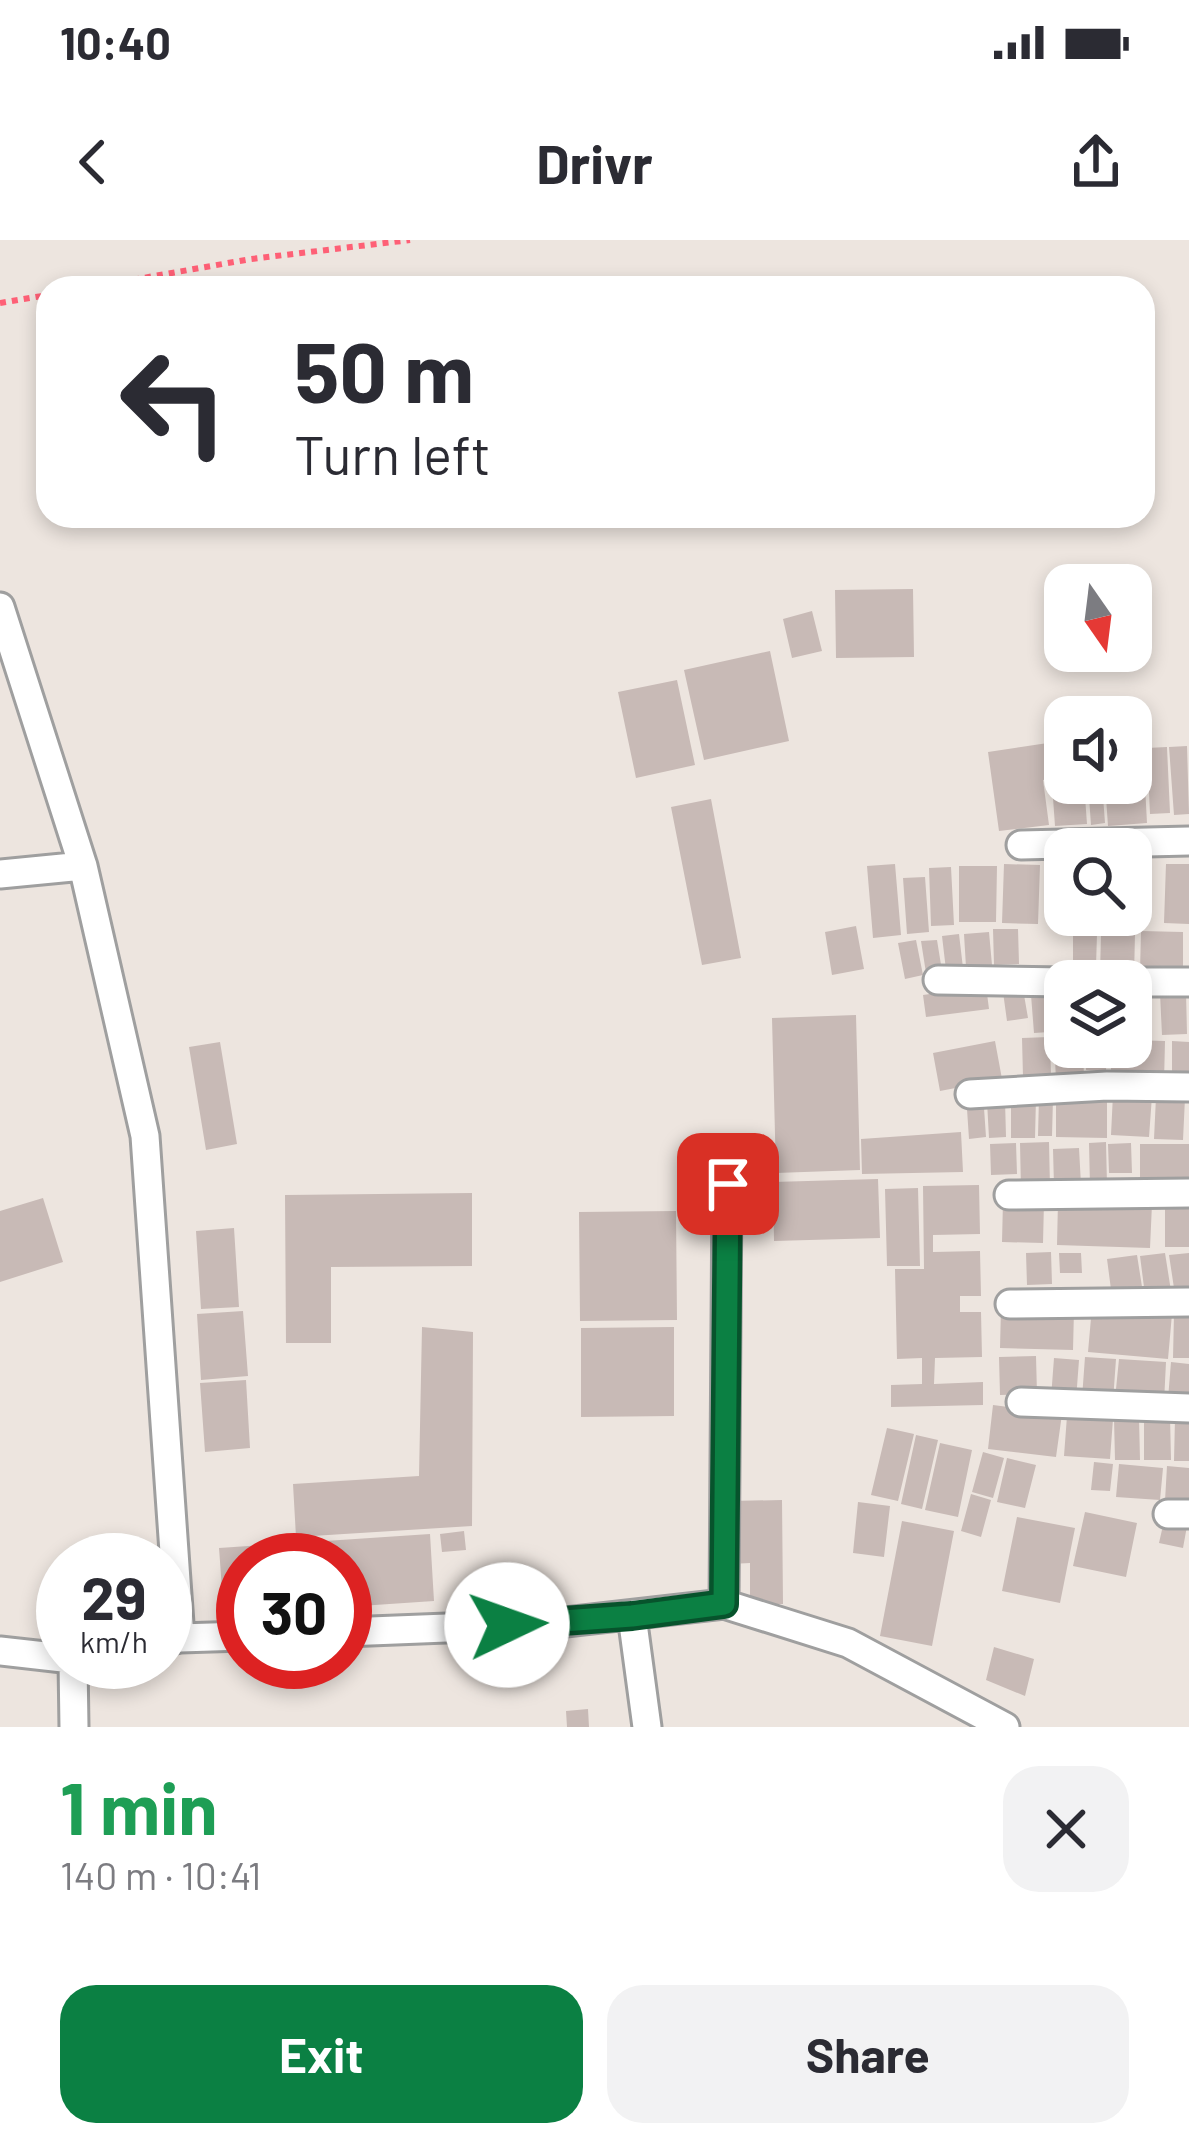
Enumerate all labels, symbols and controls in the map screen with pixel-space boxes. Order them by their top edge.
text: 10:40 [60,15,171,69]
icon: back [60,129,126,195]
icon: share [1063,129,1129,195]
text: Drivr [536,130,653,195]
text: 50 m [294,319,474,420]
icon: left [96,324,252,480]
text: Turn left [294,421,491,486]
north arrow [1044,564,1152,672]
map controls [1044,564,1152,1068]
button: sound [1044,696,1152,804]
button: search [1044,828,1152,936]
button: layers [1044,960,1152,1068]
pin [677,1133,779,1235]
icon: arrive [695,1151,761,1217]
speed limit sign: 30 [216,1533,372,1689]
text: 29 [81,1560,147,1632]
position arrow [444,1562,570,1688]
text: km/h [80,1623,148,1659]
text: 1 min [60,1763,218,1849]
button: close [1003,1766,1129,1892]
text: 140 m · 10:41 [60,1851,261,1898]
button: Exit [60,1985,583,2123]
button: Share [607,1985,1129,2123]

